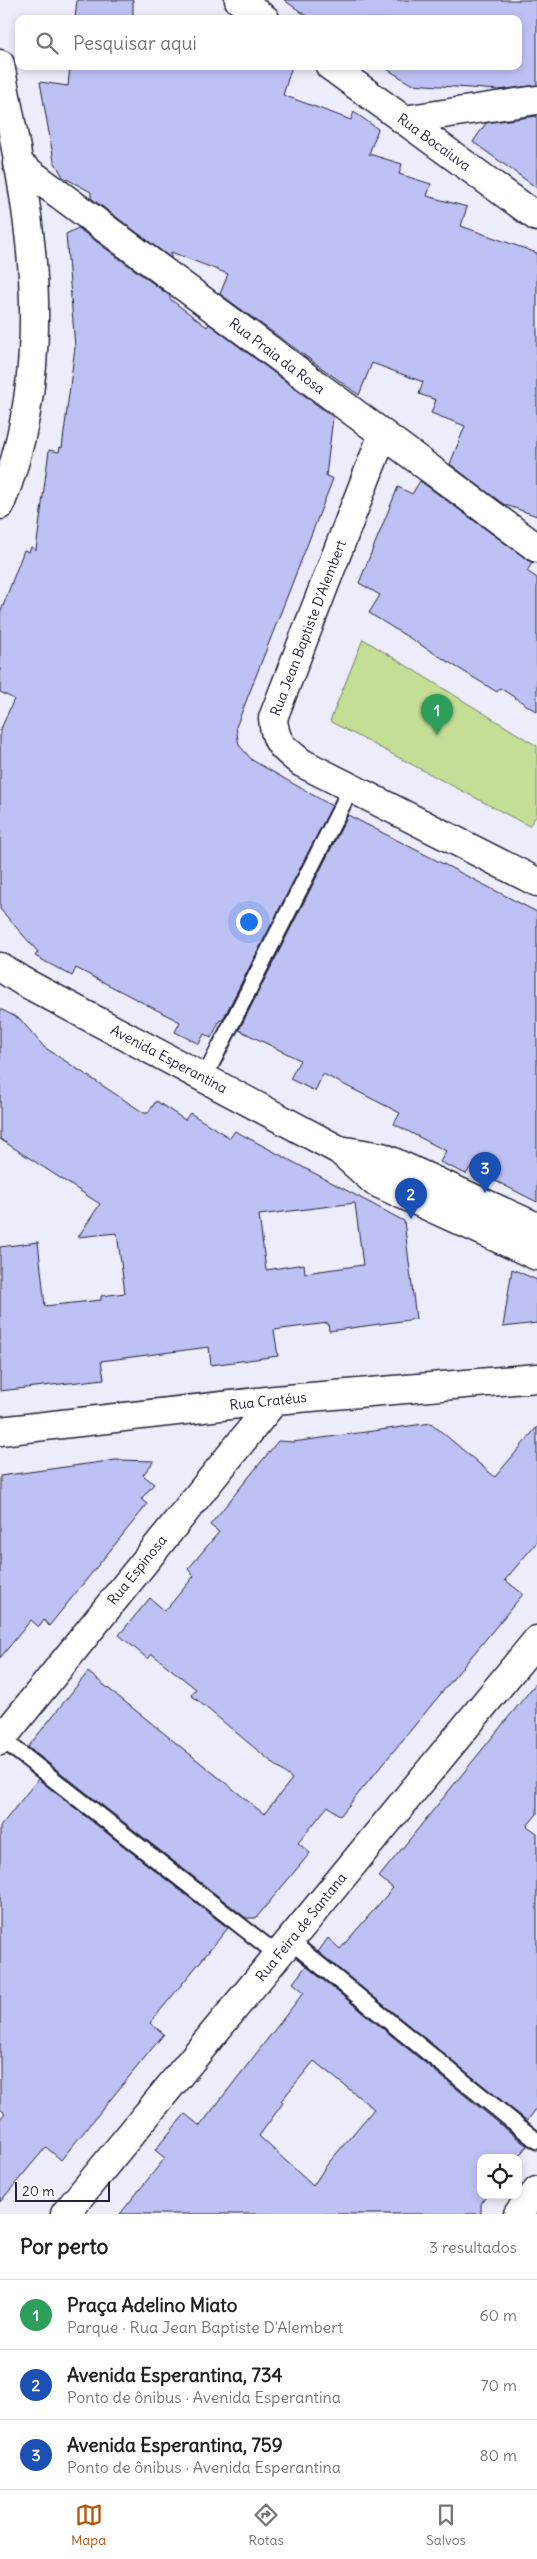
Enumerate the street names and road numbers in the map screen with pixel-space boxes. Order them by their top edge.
street label: Rua Bocaiuva [394,109,474,175]
street label: Rua Praia da Rosa [226,314,328,398]
street label: Rua Jean Baptiste D'Alembert [266,537,350,718]
street label: Avenida Esperantina [108,1021,230,1097]
street label: Rua Cratéus [228,1388,308,1414]
street label: Rua Espinosa [103,1532,171,1608]
street label: Rua Feira de Santana [252,1869,350,1985]

